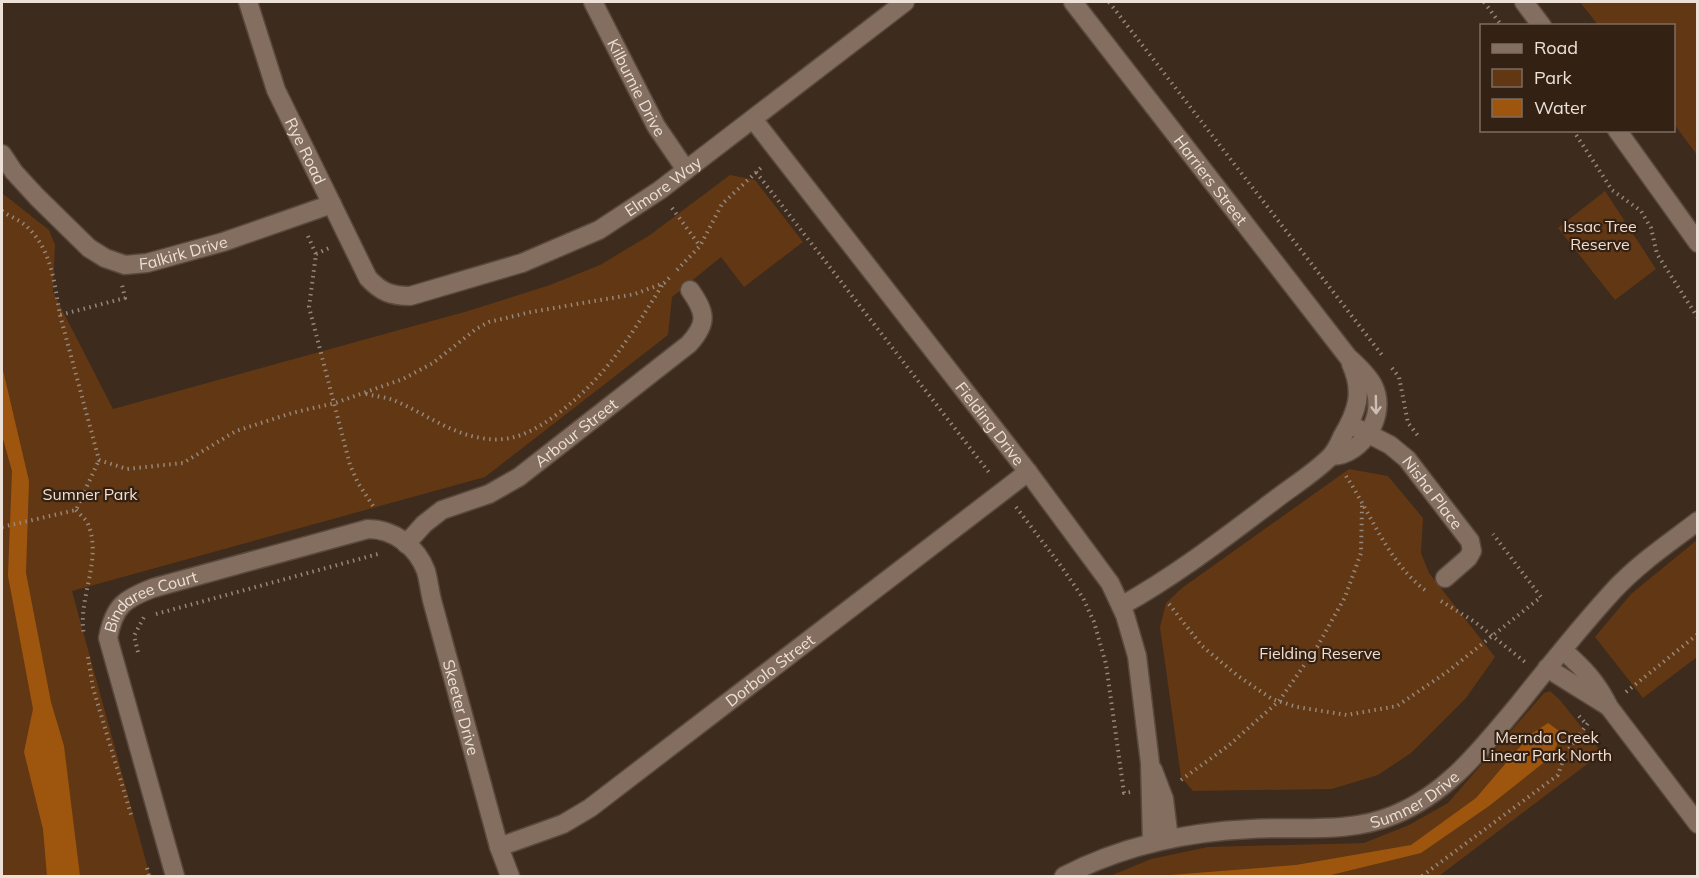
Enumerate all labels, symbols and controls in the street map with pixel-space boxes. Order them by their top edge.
legend [1480,24,1675,132]
street label: Kilburnie Drive [603,35,670,140]
text: Road [1534,36,1578,59]
text: Park [1534,66,1573,89]
text: Water [1534,96,1587,119]
street label: Rye Road [281,114,330,187]
street label: Harriers Street [1170,131,1252,229]
street label: Elmore Way [621,152,706,221]
park label: Issac Tree Reserve [1563,216,1637,254]
street label: Falkirk Drive [138,231,230,274]
street label: Fielding Drive [951,378,1029,469]
street label: Arbour Street [530,394,622,471]
one-way arrow [1370,394,1382,414]
street label: Nisha Place [1398,452,1467,533]
park label: Sumner Park [43,484,138,504]
street label: Bindaree Court [99,566,200,635]
street label: Dorbolo Street [721,629,819,711]
park label: Fielding Reserve [1259,643,1381,663]
street label: Skeeter Drive [439,657,484,757]
park label: Mernda Creek Linear Park North [1482,727,1612,765]
street label: Sumner Drive [1368,766,1463,832]

